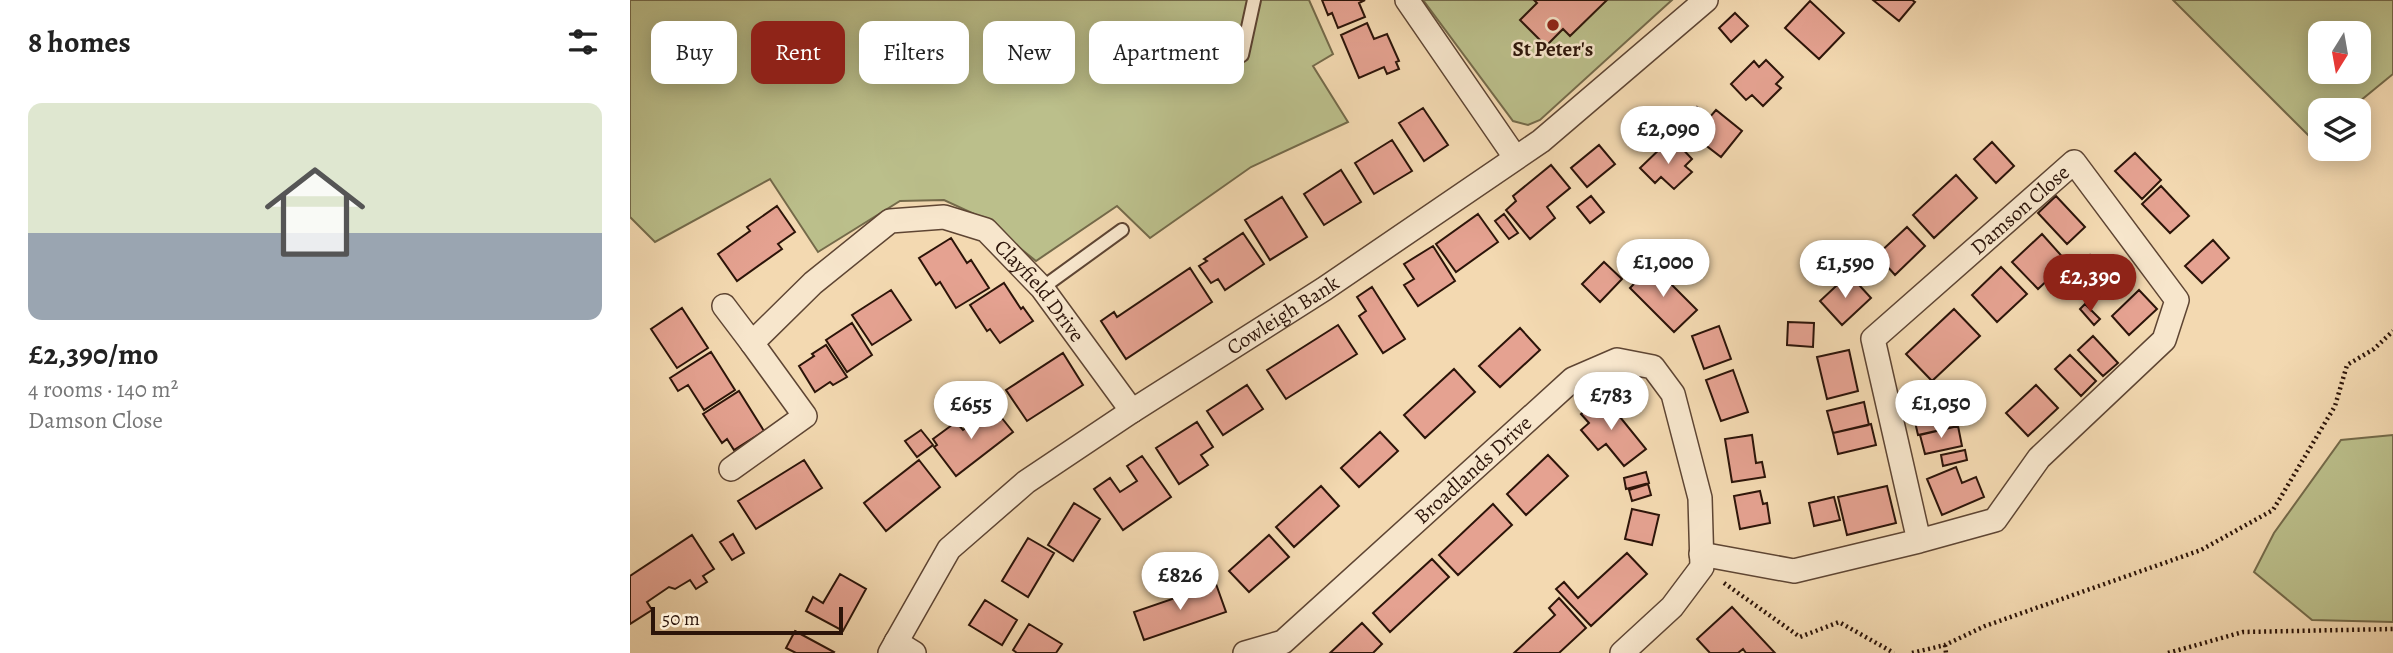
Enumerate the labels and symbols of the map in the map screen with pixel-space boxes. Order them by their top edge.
marker: St Peter's [1545,17,1561,33]
north arrow [2308,21,2371,84]
place label: St Peter's [1513,35,1593,63]
pin: £2,090 [1611,106,1725,166]
street label: Damson Close [1964,158,2075,261]
street label: Clayfield Drive [988,233,1091,348]
pin: £1,000 [1606,240,1720,299]
pin: £1,590 [1788,240,1902,300]
pin: £2,390 [2033,254,2147,314]
street label: Cowleigh Bank [1221,268,1345,361]
pin: £783 [1570,372,1652,432]
pin: £1,050 [1884,380,1998,440]
pin: £655 [930,382,1012,441]
street label: Broadlands Drive [1408,409,1538,530]
pin: £826 [1139,552,1221,612]
scale bar [651,604,844,636]

